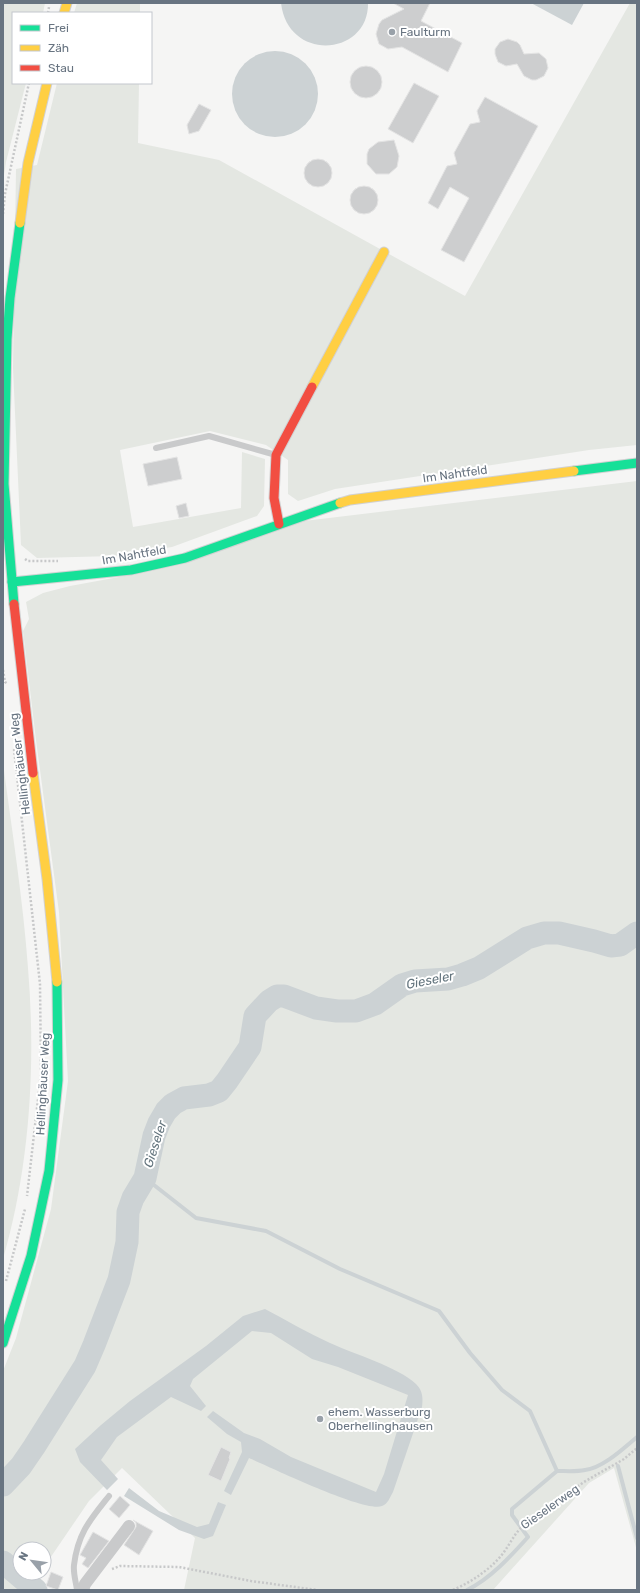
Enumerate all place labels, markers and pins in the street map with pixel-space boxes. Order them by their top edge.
place label: Faulturm [400,25,451,39]
marker: Faulturm [387,27,397,37]
place label: ehem. Wasserburg Oberhellinghausen [328,1405,433,1433]
marker: ehem. Wasserburg Oberhellinghausen [315,1414,325,1424]

